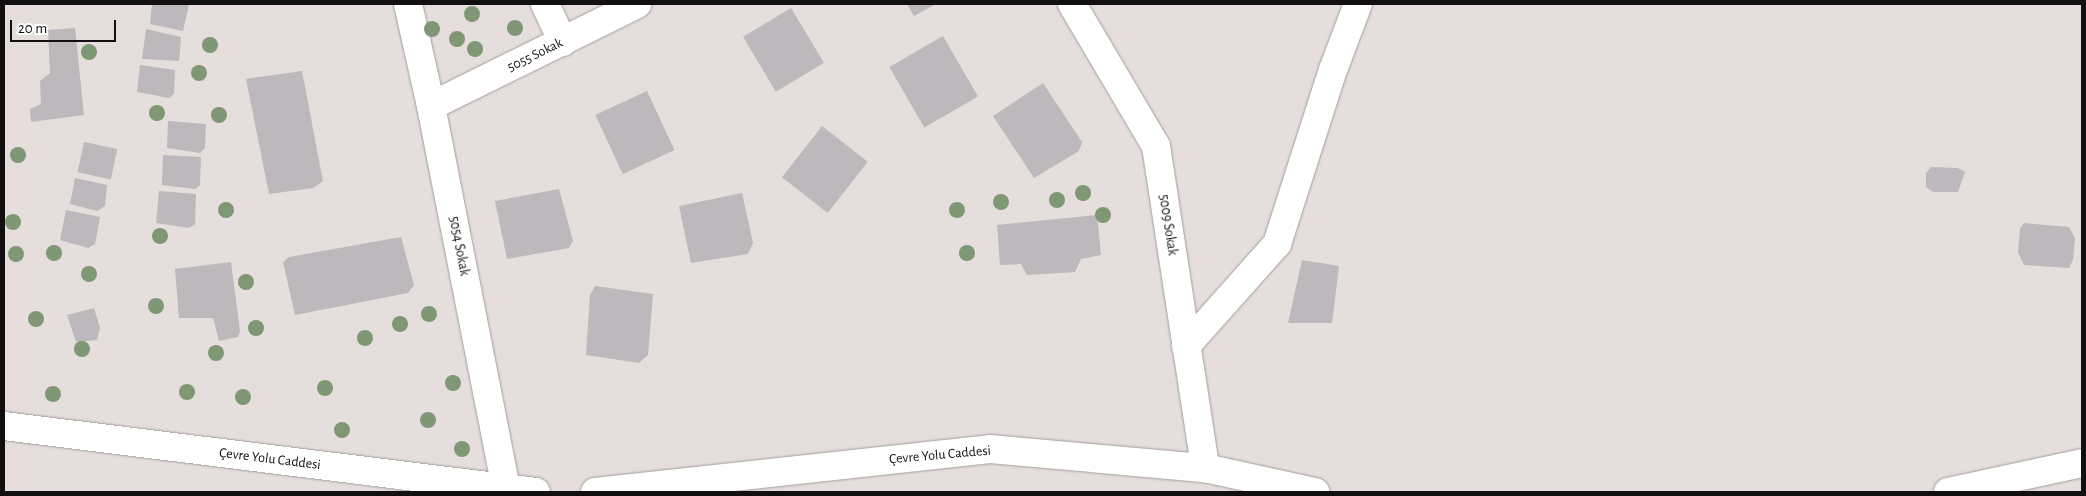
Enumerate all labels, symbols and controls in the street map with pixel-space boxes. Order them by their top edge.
scale bar [12,10,119,42]
text: 20 m [18,21,47,36]
street label: 5055 Sokak [505,34,565,76]
street label: 5009 Sokak [1155,193,1181,257]
street label: 5054 Sokak [445,215,473,277]
street label: Çevre Yolu Caddesi [888,442,992,468]
street label: Çevre Yolu Caddesi [218,444,322,474]

